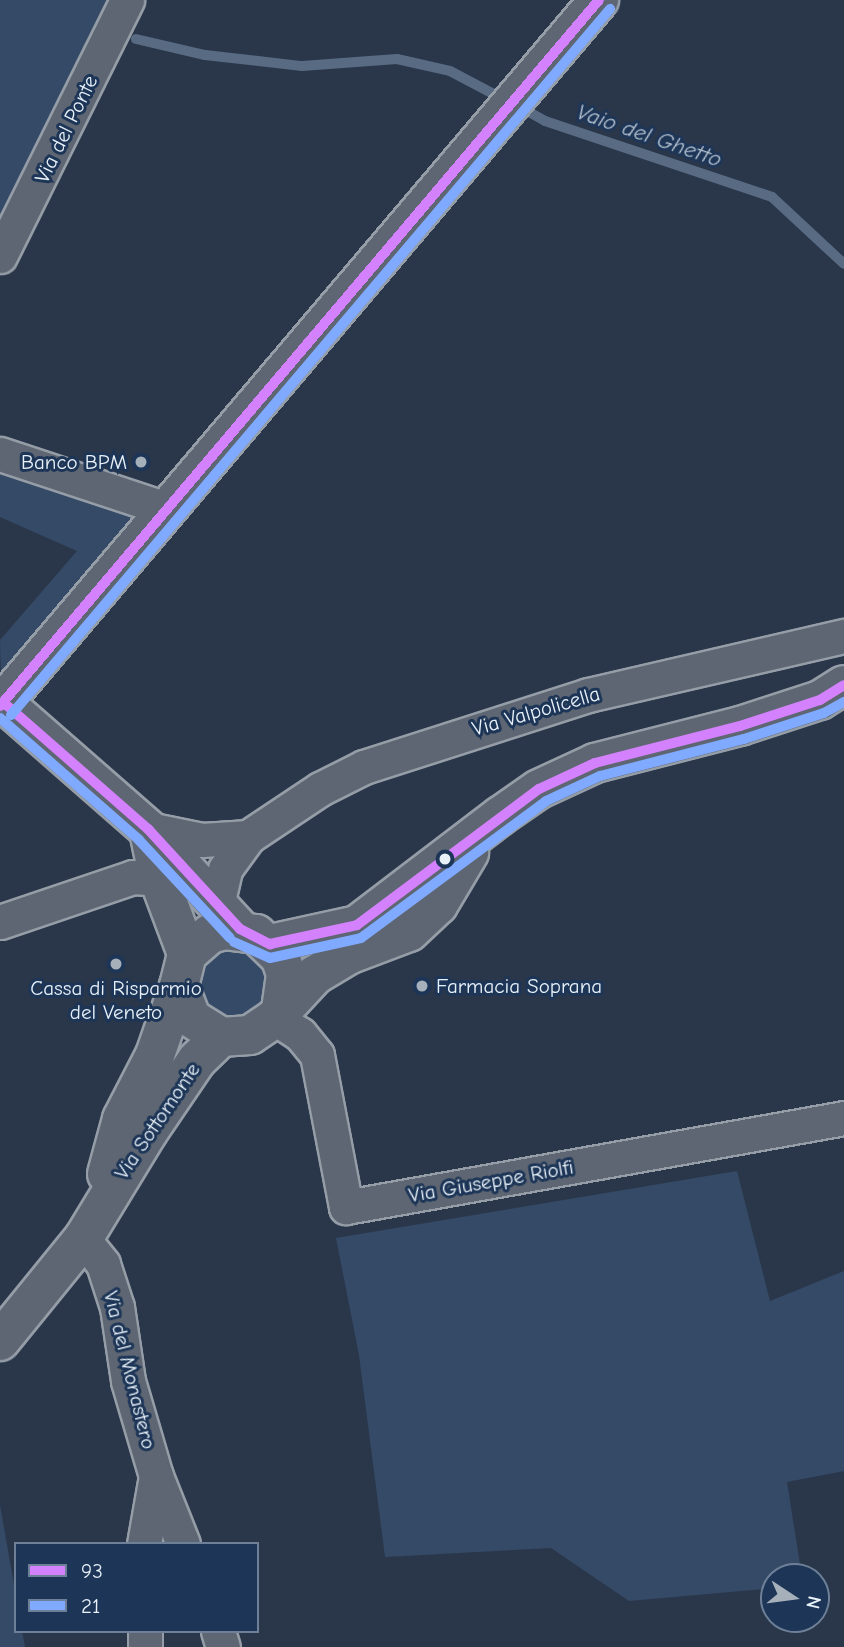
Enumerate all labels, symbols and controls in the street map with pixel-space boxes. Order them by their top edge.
street label: Via del Ponte [29,71,103,187]
water label: Vaio del Ghetto [573,98,725,174]
place label: Banco BPM [21,449,127,475]
marker: Banco BPM [133,454,149,470]
street label: Via Valpolicella [469,681,603,741]
unlabelled marker [438,852,452,866]
marker: Cassa di Risparmio del Veneto [108,956,124,972]
place label: Farmacia Soprana [436,973,602,999]
place label: Cassa di Risparmio del Veneto [30,975,202,1025]
marker: Farmacia Soprana [414,978,430,994]
street label: Via Sottomonte [109,1058,205,1184]
street label: Via Giuseppe Riolfi [407,1154,575,1208]
street label: Via del Monastero [98,1288,162,1452]
legend [14,1542,259,1633]
text: 93 [81,1559,103,1583]
north arrow [760,1563,830,1633]
text: 21 [81,1594,100,1618]
text: N [801,1594,826,1611]

